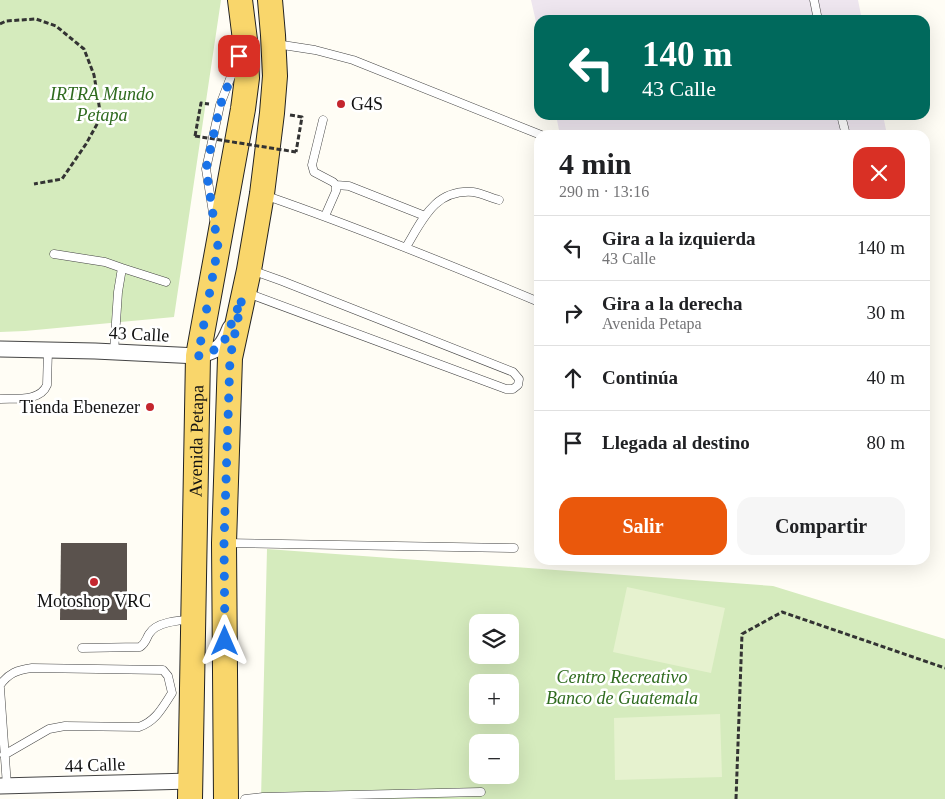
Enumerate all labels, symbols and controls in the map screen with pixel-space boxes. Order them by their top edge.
pin [218,35,260,77]
icon: left [559,35,624,100]
text: 140 m [642,35,732,74]
icon: arrive [225,42,253,70]
text: 43 Calle [642,76,716,101]
park label: IRTRA Mundo Petapa [49,84,154,125]
place label: G4S [351,94,383,114]
marker: G4S [335,98,347,110]
text: 4 min [559,147,632,180]
button: close [853,147,905,199]
text: 290 m · 13:16 [559,183,649,200]
text: Gira a la izquierda [602,228,756,249]
icon: left [559,234,587,262]
text: 140 m [857,237,905,258]
text: 43 Calle [602,250,656,267]
text: Gira a la derecha [602,293,743,314]
icon: right [559,299,587,327]
text: 30 m [866,302,905,323]
text: Avenida Petapa [602,315,702,332]
street label: 43 Calle [108,322,170,346]
icon: ahead [559,364,587,392]
text: Continúa [602,367,678,388]
text: 40 m [866,367,905,388]
street label: Avenida Petapa [185,385,207,497]
place label: Tienda Ebenezer [19,397,140,417]
marker: Tienda Ebenezer [144,401,156,413]
icon: arrive [559,429,587,457]
text: Llegada al destino [602,432,750,453]
text: 80 m [866,432,905,453]
button: Salir [559,497,727,555]
button: Compartir [737,497,905,555]
marker: Motoshop VRC [88,576,100,588]
place label: Motoshop VRC [37,591,151,611]
position arrow [198,614,250,666]
map controls [469,614,519,784]
button: layers [469,614,519,664]
park label: Centro Recreativo Banco de Guatemala [546,667,698,708]
button: + [469,674,519,724]
button: − [469,734,519,784]
street label: 44 Calle [64,754,126,776]

